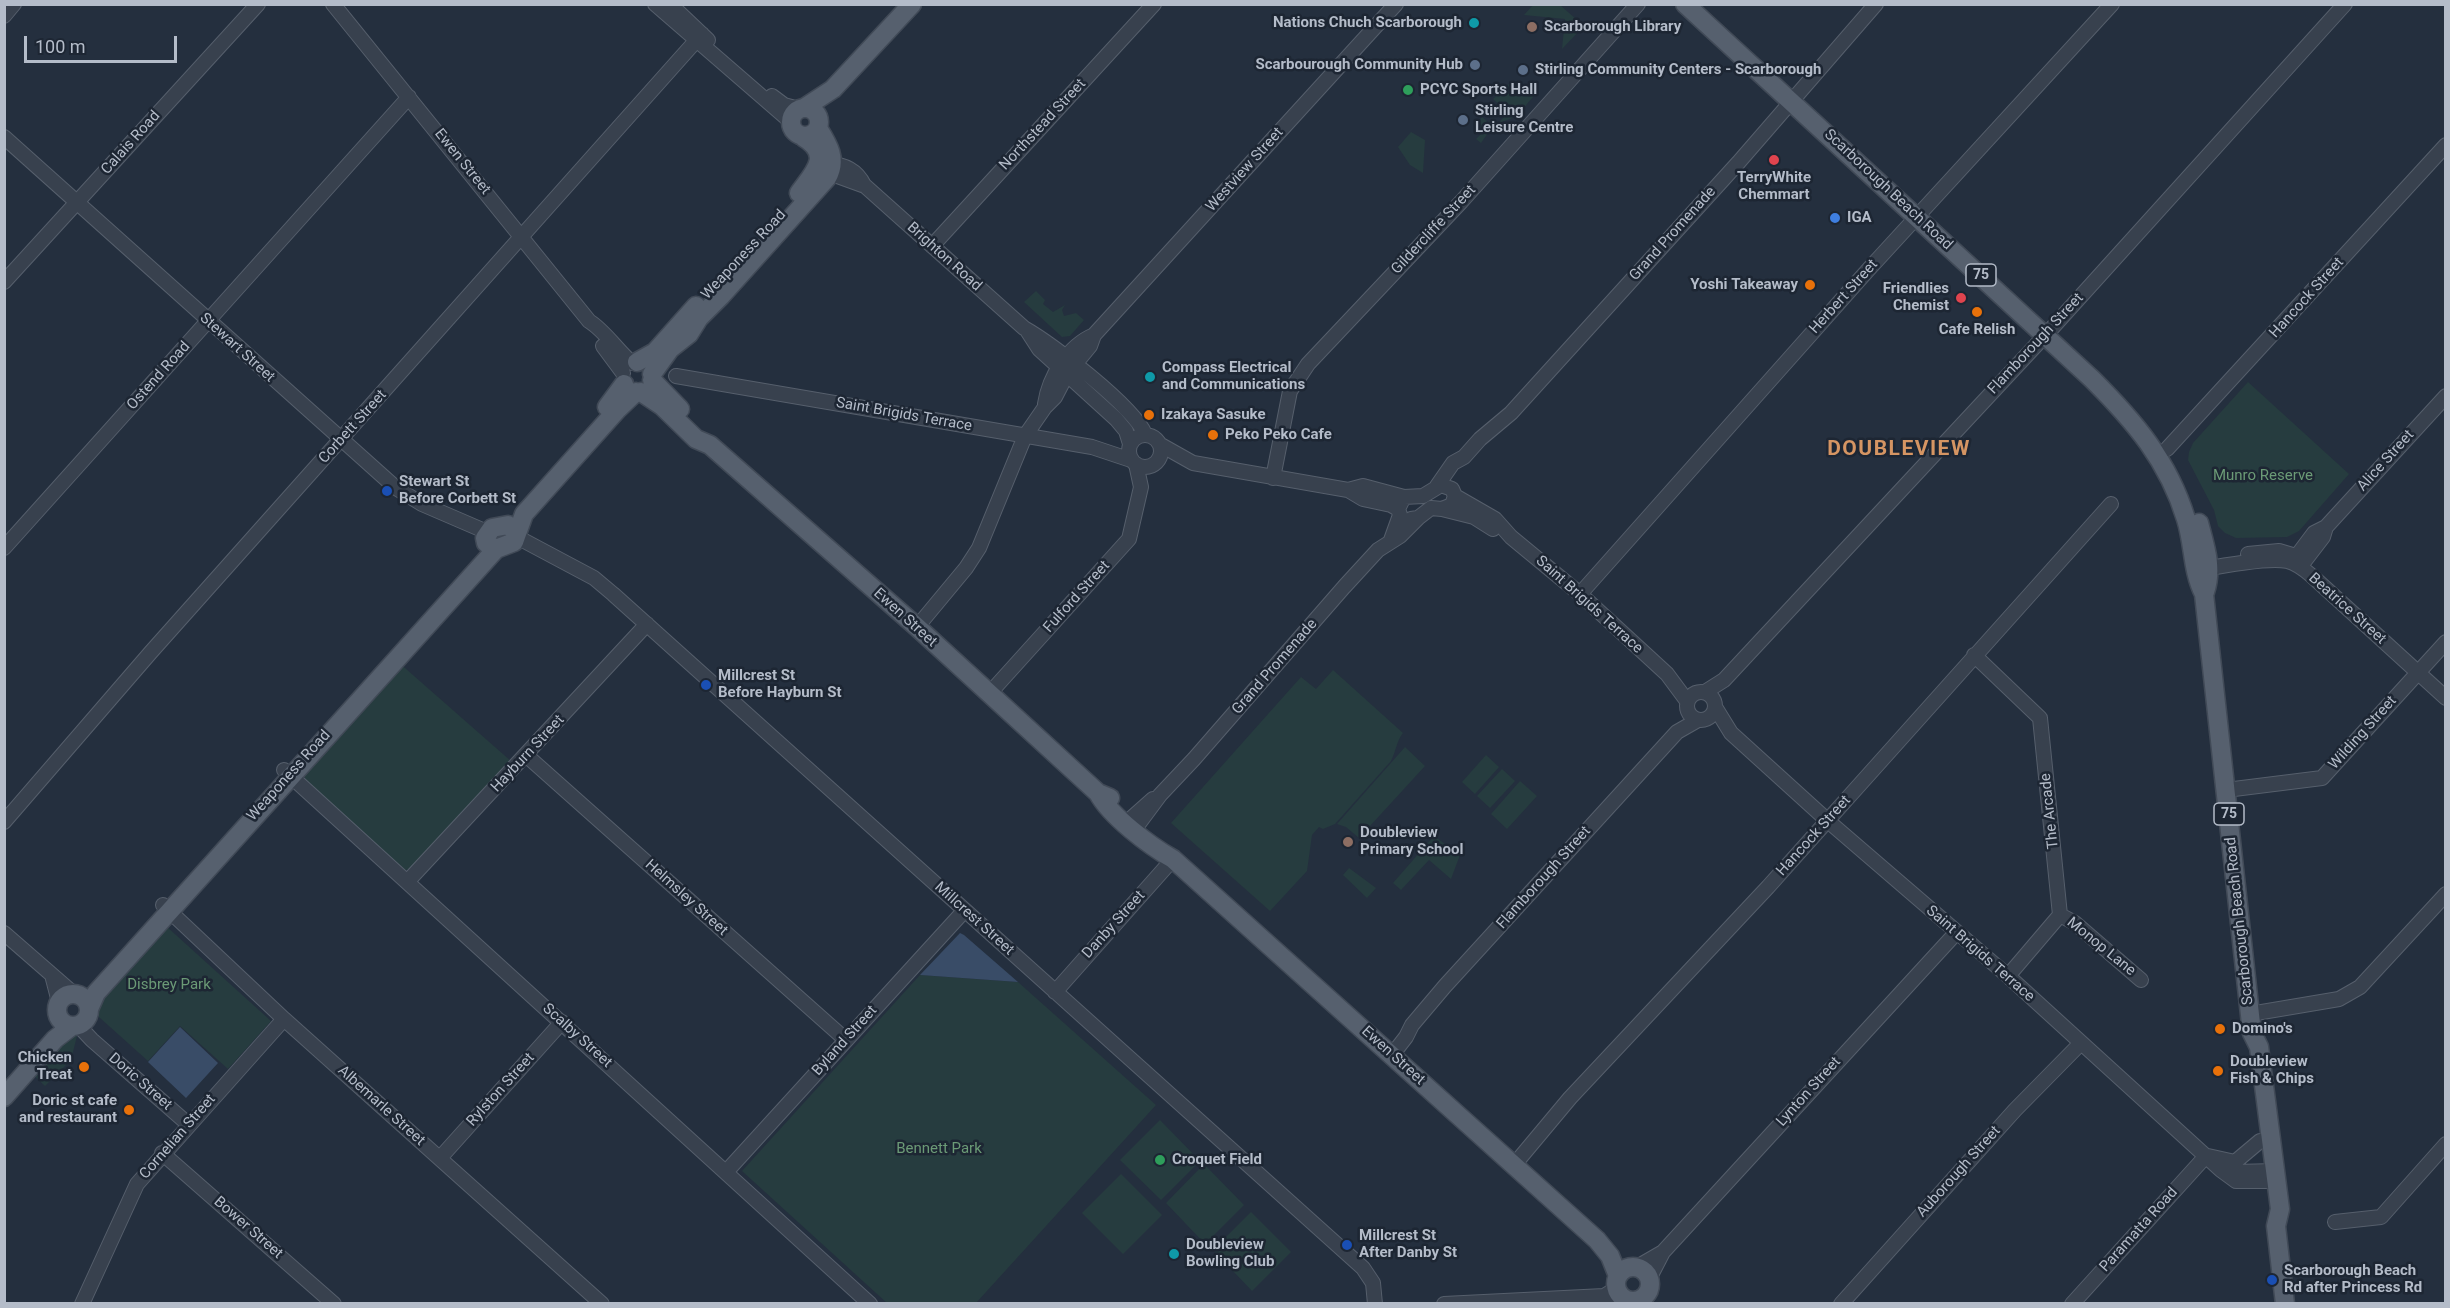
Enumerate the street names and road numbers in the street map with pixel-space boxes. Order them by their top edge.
street label: Northstead Street [996,76,1090,174]
street label: Calais Road [98,108,164,178]
street label: Westview Street [1202,124,1288,216]
street label: Ewen Street [430,126,494,198]
street label: Scarborough Beach Road [1820,126,1956,254]
street label: Gildercliffe Street [1388,182,1480,278]
street label: Grand Promenade [1626,183,1720,285]
street label: Weaponess Road [698,206,790,304]
street label: Brighton Road [903,219,985,295]
street label: Hancock Street [2266,254,2348,342]
street label: Herbert Street [1806,256,1882,338]
road number: 75 [1966,264,1996,286]
street label: Flamborough Street [1984,290,2088,398]
street label: Stewart Street [196,310,278,386]
street label: Ostend Road [124,338,194,414]
street label: Corbett Street [315,386,391,468]
street label: Saint Brigids Terrace [835,394,973,436]
street label: Alice Street [2354,427,2418,495]
street label: Saint Brigids Terrace [1532,552,1646,658]
street label: Fulford Street [1040,557,1114,637]
street label: Beatrice Street [2304,569,2390,649]
street label: Ewen Street [870,585,940,651]
street label: Grand Promenade [1229,616,1321,718]
street label: Wilding Street [2325,693,2401,773]
street label: Hayburn Street [488,712,568,796]
street label: Weaponess Road [243,727,335,825]
street label: The Arcade [2037,772,2063,850]
street label: Hancock Street [1773,792,1855,880]
road number: 75 [2214,803,2244,825]
street label: Flamborough Street [1493,823,1595,933]
street label: Scarborough Beach Road [2222,836,2258,1006]
street label: Helmsley Street [641,856,731,940]
street label: Millcrest Street [931,879,1017,959]
street label: Danby Street [1079,887,1149,963]
street label: Saint Brigids Terrace [1922,902,2038,1006]
street label: Monop Lane [2063,914,2139,980]
street label: Scalby Street [539,1000,615,1072]
street label: Byland Street [809,1002,881,1080]
street label: Ewen Street [1358,1023,1428,1089]
street label: Doric Street [105,1050,175,1114]
street label: Rylston Street [463,1050,539,1130]
street label: Lynton Street [1773,1054,1845,1130]
street label: Albemarle Street [334,1062,428,1150]
street label: Cornelian Street [136,1091,220,1183]
street label: Auborough Street [1913,1123,2005,1221]
street label: Paramatta Road [2096,1184,2182,1276]
street label: Bower Street [210,1193,286,1263]

